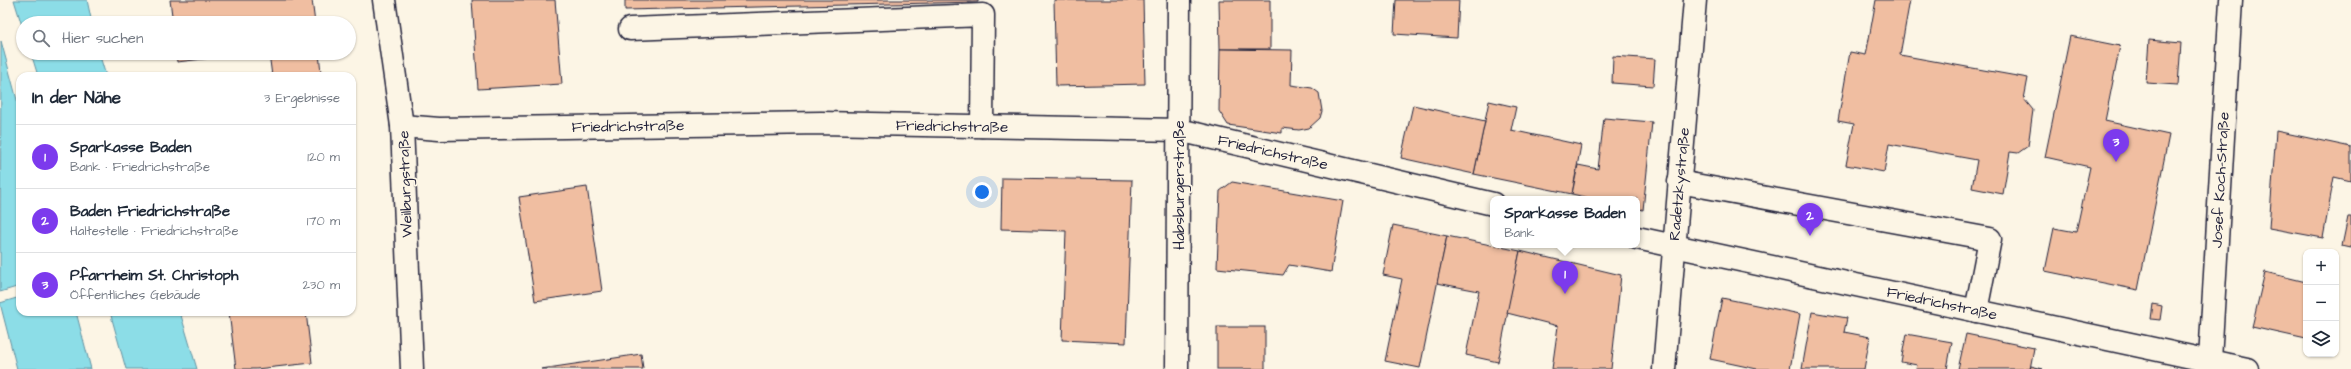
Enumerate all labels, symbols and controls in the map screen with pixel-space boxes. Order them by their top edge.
search box [16,16,356,60]
icon: search [30,27,52,49]
text: Hier suchen [62,28,143,49]
text: In der Nähe [32,86,121,110]
text: 3 Ergebnisse [264,89,340,107]
street label: Josef Koch-Straße [2206,111,2235,249]
street label: Friedrichstraße [572,115,684,138]
street label: Friedrichstraße [896,115,1008,138]
street label: Habsburgerstraße [1169,120,1191,250]
street label: Radetzkystraße [1664,127,1696,242]
pin: 3 [2103,129,2129,162]
street label: Weilburgstraße [393,130,419,238]
street label: Friedrichstraße [1216,130,1330,175]
text: Sparkasse Baden [70,137,192,158]
text: 1 [44,148,46,166]
text: 120 m [307,148,340,166]
text: Bank · Friedrichstraße [70,158,210,176]
your location [972,182,992,202]
popup [1490,196,1640,248]
text: Baden Friedrichstraße [70,201,230,222]
text: Sparkasse Baden [1504,203,1626,224]
pin: 2 [1797,203,1823,236]
text: 2 [41,212,49,230]
text: 170 m [307,212,340,230]
text: Haltestelle · Friedrichstraße [70,222,238,240]
text: Bank [1504,224,1535,242]
map controls [2303,249,2339,357]
button: + [2303,249,2339,285]
pin: 1 [1552,261,1578,294]
text: Pfarrheim St. Christoph [70,265,238,286]
text: 3 [42,276,48,294]
text: 230 m [302,276,340,294]
street label: Friedrichstraße [1885,282,1999,325]
button: − [2303,285,2339,321]
text: Öffentliches Gebäude [70,286,201,304]
button: layers [2303,321,2339,357]

